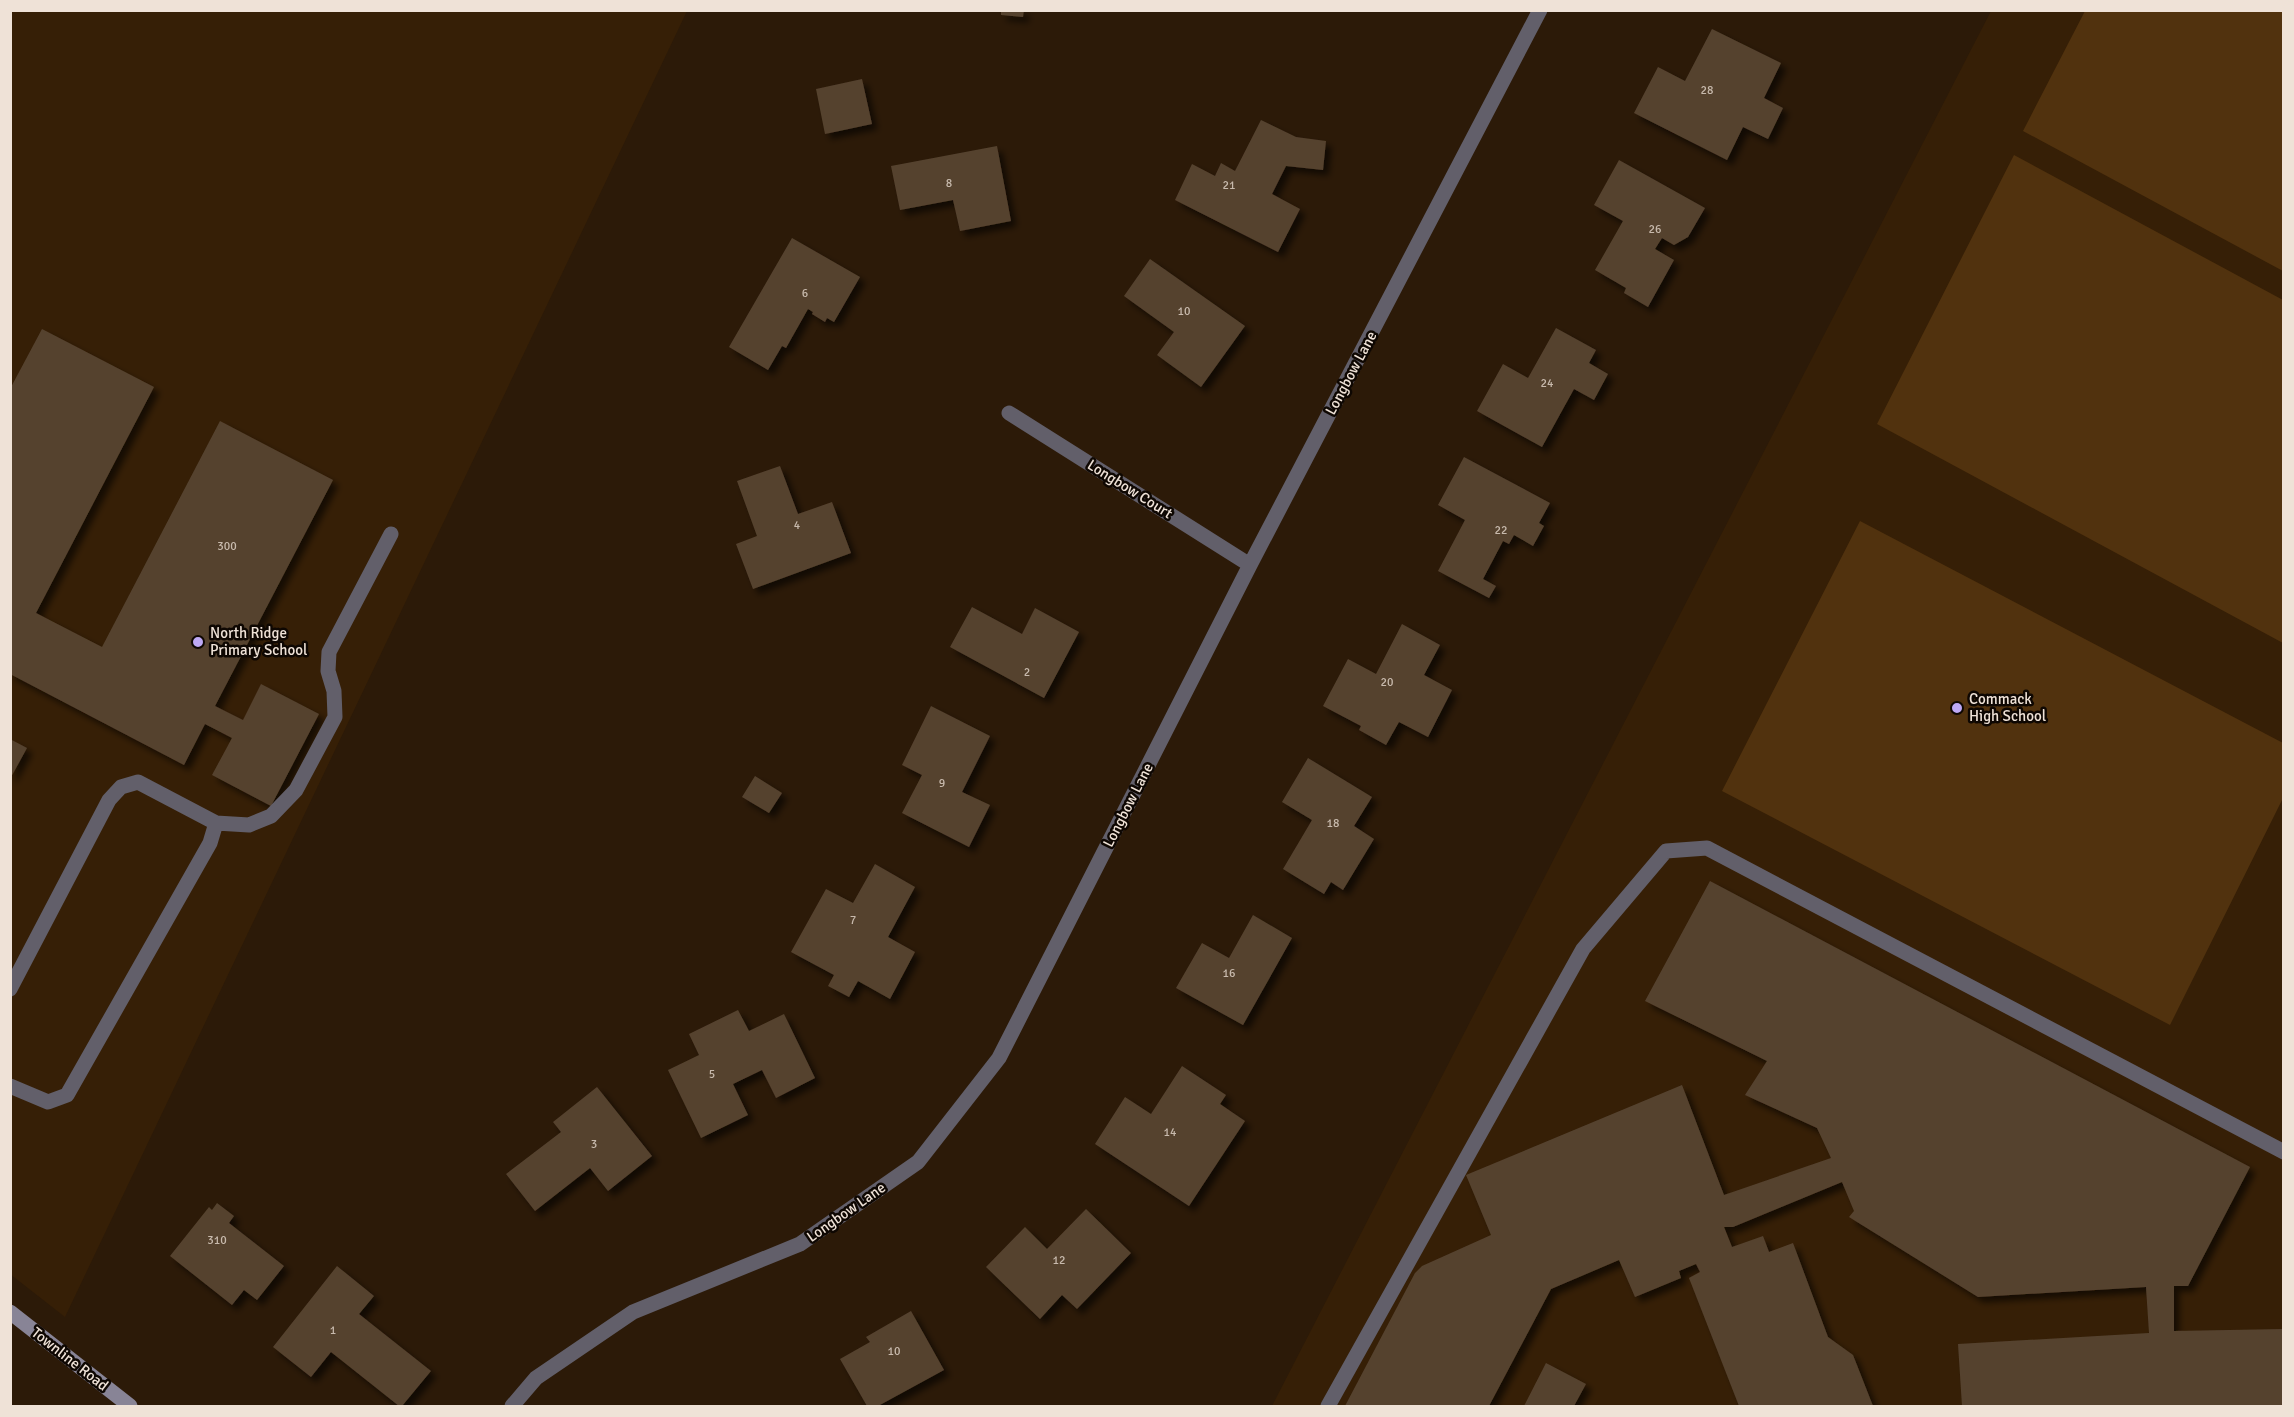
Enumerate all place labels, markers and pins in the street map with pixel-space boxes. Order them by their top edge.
place label: North Ridge Primary School [210,624,307,659]
marker: North Ridge Primary School [191,635,205,649]
place label: Commack High School [1969,690,2046,725]
marker: Commack High School [1950,701,1964,715]

